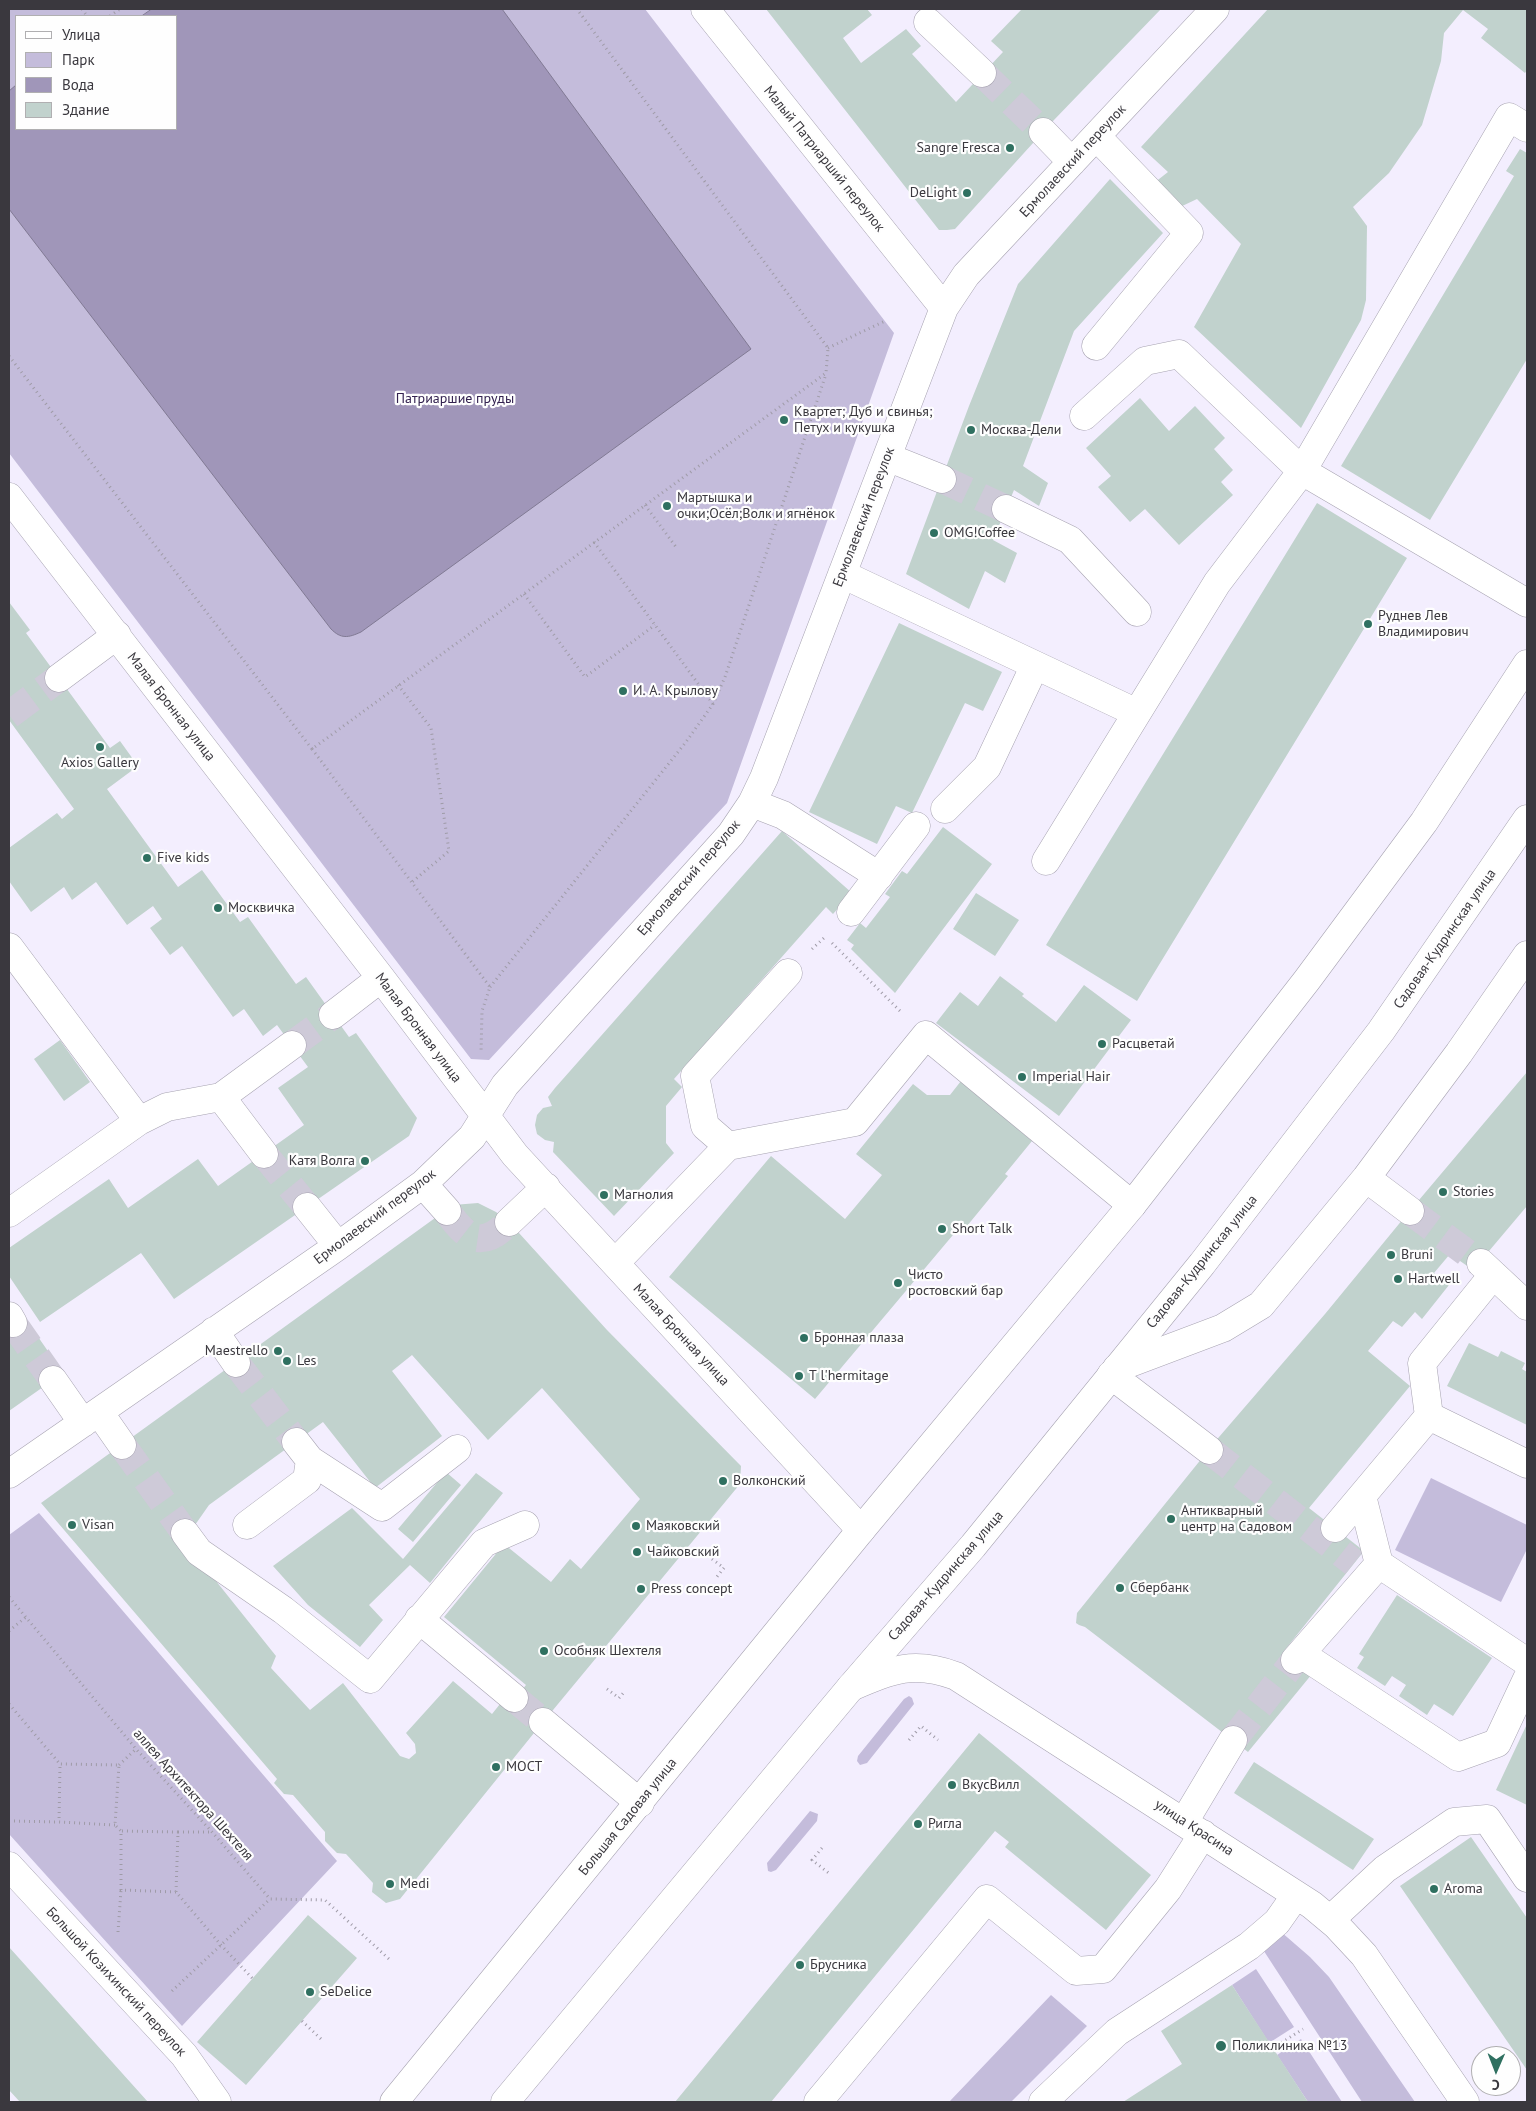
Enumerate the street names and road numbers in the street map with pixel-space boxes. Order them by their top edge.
street label: Малый Патриарший переулок [760,83,888,235]
street label: Ермолаевский переулок [1016,101,1130,221]
street label: Ермолаевский переулок [830,445,898,589]
street label: Малая Бронная улица [123,649,219,765]
street label: Ермолаевский переулок [634,817,744,939]
street label: Садовая-Кудринская улица [1390,866,1500,1012]
street label: Малая Бронная улица [371,970,465,1086]
street label: Ермолаевский переулок [311,1166,439,1268]
street label: Садовая-Кудринская улица [1143,1192,1261,1332]
street label: Малая Бронная улица [629,1281,733,1389]
street label: Садовая-Кудринская улица [885,1508,1007,1644]
street label: аллея Архитектора Шехтеля [129,1726,257,1864]
street label: Большая Садовая улица [575,1755,681,1879]
street label: улица Красина [1151,1796,1237,1860]
street label: Большой Козихинский переулок [42,1904,190,2060]

